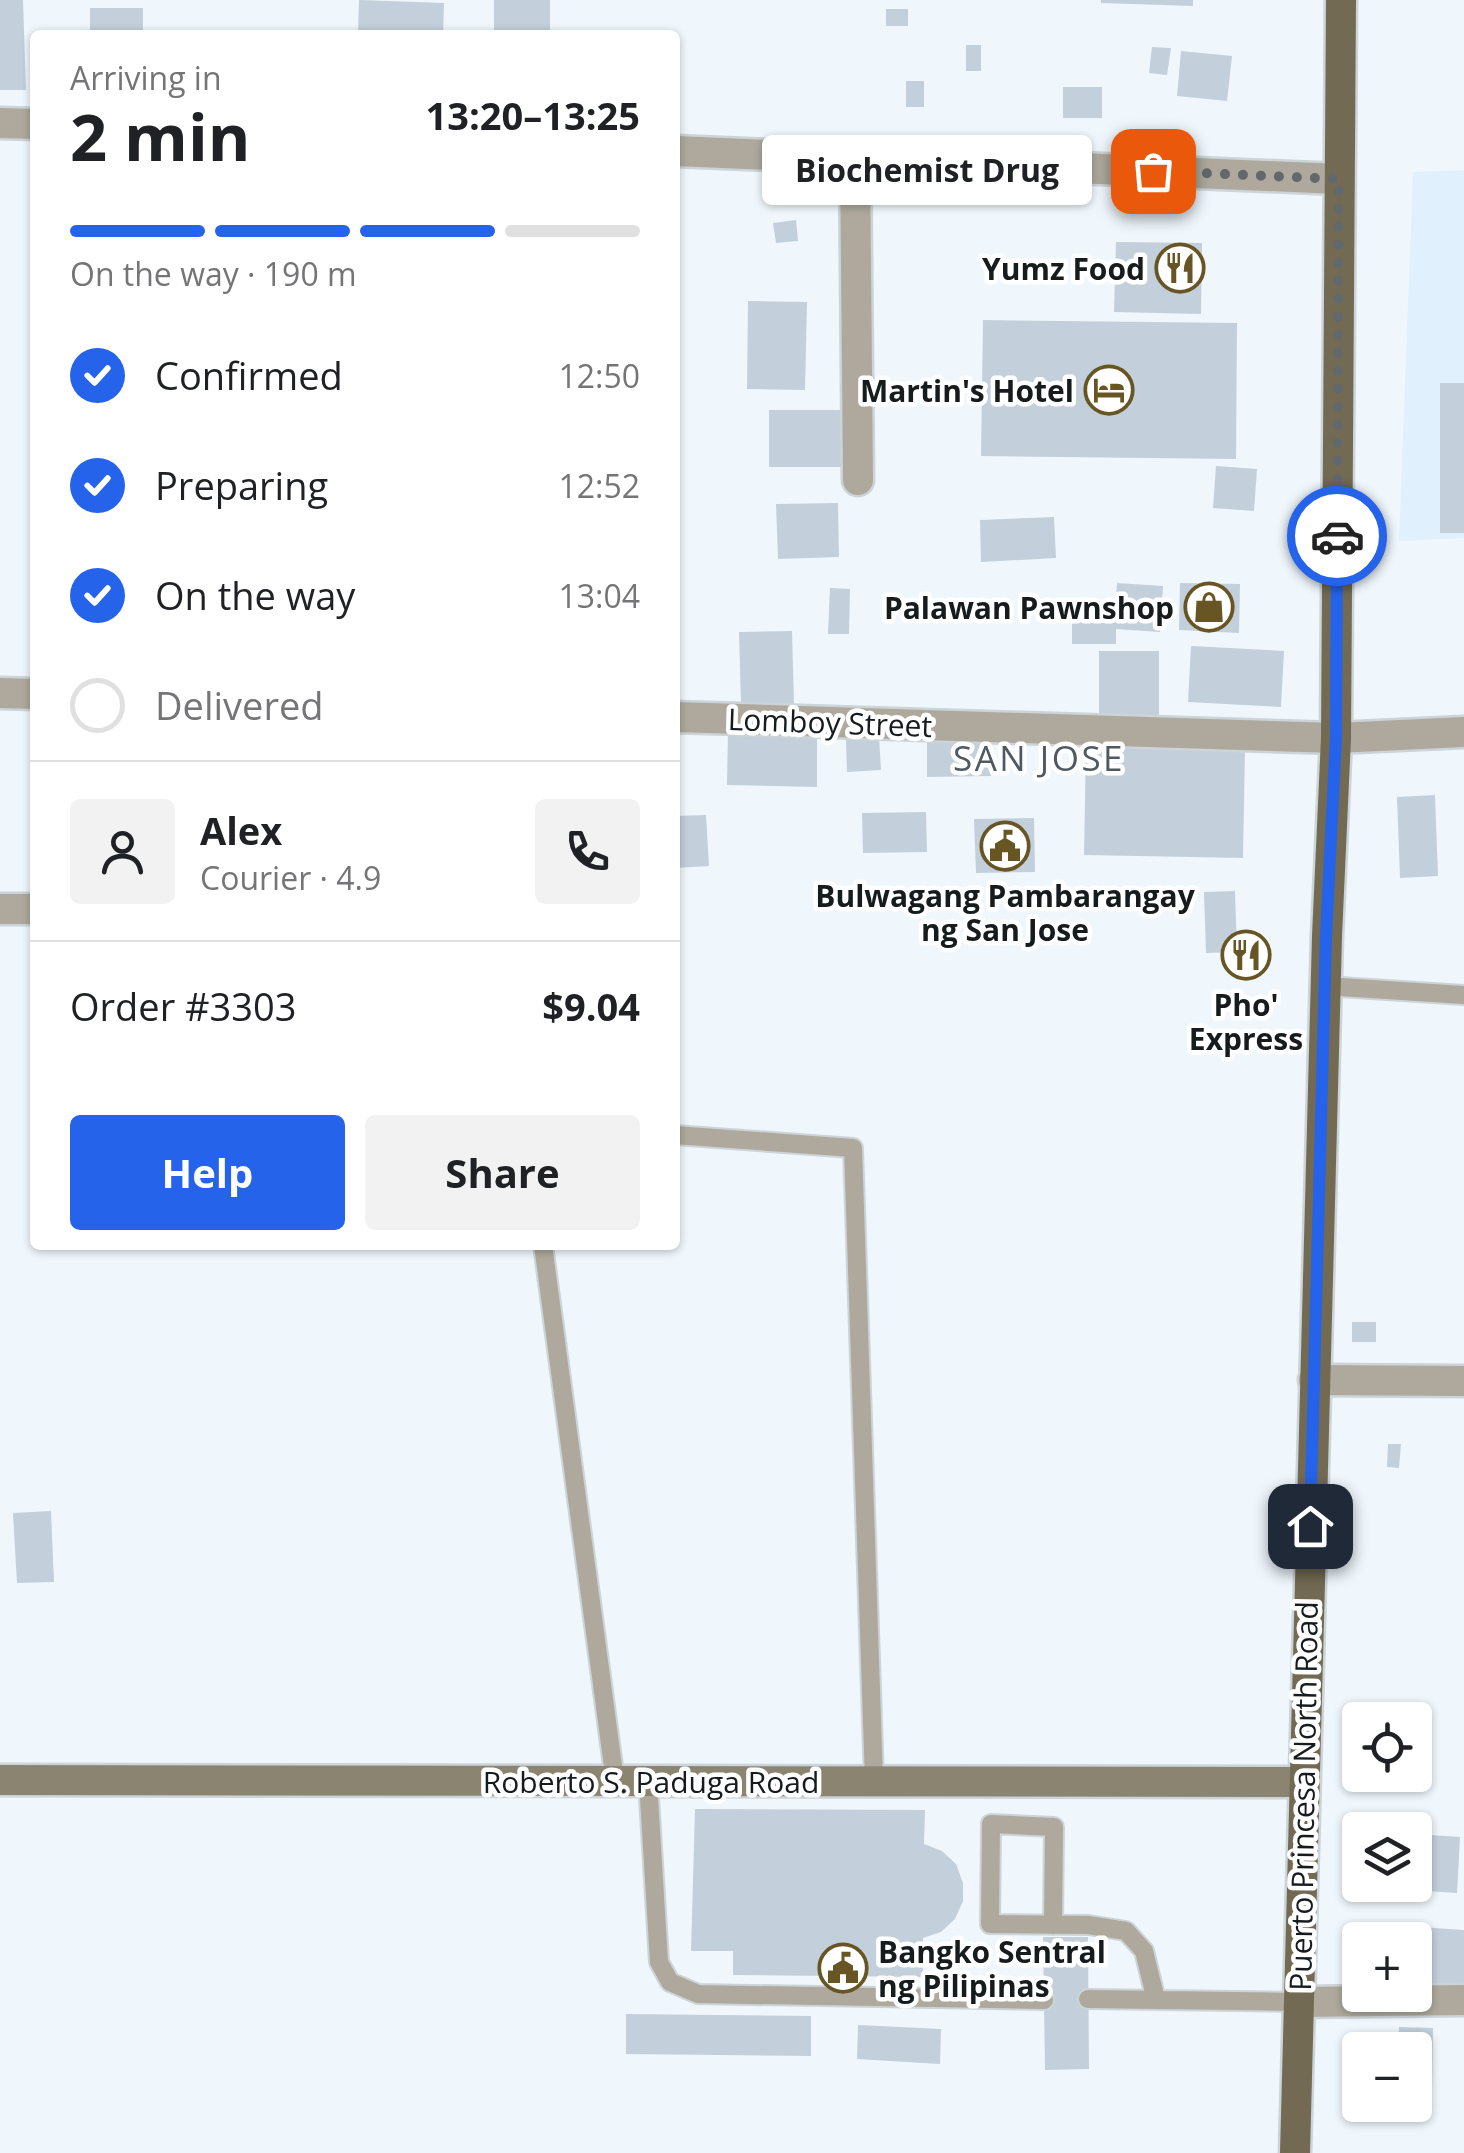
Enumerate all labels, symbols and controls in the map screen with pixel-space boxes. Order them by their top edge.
text: Arriving in [70,56,222,99]
text: 13:20–13:25 [426,89,640,141]
text: 2 min [70,92,250,180]
pin [1111,129,1196,214]
callout: Biochemist Drug [763,136,1093,206]
icon: bag [1126,144,1181,199]
text: Biochemist Drug [795,148,1059,191]
restaurant icon: Yumz Food [1154,242,1206,294]
place label: Yumz Food [982,248,1145,289]
text: On the way · 190 m [70,252,357,295]
icon: check [70,348,125,403]
text: Confirmed [155,349,343,401]
text: 12:50 [558,354,640,397]
hotel icon: Martin's Hotel [1083,364,1135,416]
place label: Martin's Hotel [860,370,1074,411]
icon: check [70,458,125,513]
text: Preparing [155,459,328,511]
text: 12:52 [558,464,640,507]
courier [1287,486,1387,586]
icon: car [1310,509,1365,564]
icon: check [70,568,125,623]
text: On the way [155,569,355,621]
text: 13:04 [558,574,640,617]
shop icon: Palawan Pawnshop [1183,581,1235,633]
place label: Palawan Pawnshop [884,587,1174,628]
text: Delivered [155,679,324,731]
street label: Lomboy Street [727,698,933,746]
district label: SAN JOSE [953,734,1125,781]
button: person [70,799,175,904]
button: phone [535,799,640,904]
text: Alex [200,804,282,856]
public building icon: Bulwagang Pambarangay ng San Jose [979,820,1031,872]
text: Courier · 4.9 [200,856,381,899]
place label: Bulwagang Pambarangay ng San Jose [815,875,1196,950]
restaurant icon: Pho' Express [1220,929,1272,981]
text: Order #3303 [70,980,297,1032]
text: $9.04 [542,980,640,1032]
place label: Pho' Express [1189,984,1303,1059]
button: Help [70,1115,345,1230]
button: Share [365,1115,640,1230]
pin [1268,1484,1353,1569]
icon: home [1283,1499,1338,1554]
street label: Puerto Princesa North Road [1279,1601,1327,1991]
map controls [1342,1702,1432,2122]
button: locate [1342,1702,1432,1792]
street label: Roberto S. Paduga Road [483,1761,819,1802]
button: layers [1342,1812,1432,1902]
button: + [1342,1922,1432,2012]
place label: Bangko Sentral ng Pilipinas [878,1931,1106,2006]
public building icon: Bangko Sentral ng Pilipinas [817,1942,869,1994]
button: − [1342,2032,1432,2122]

